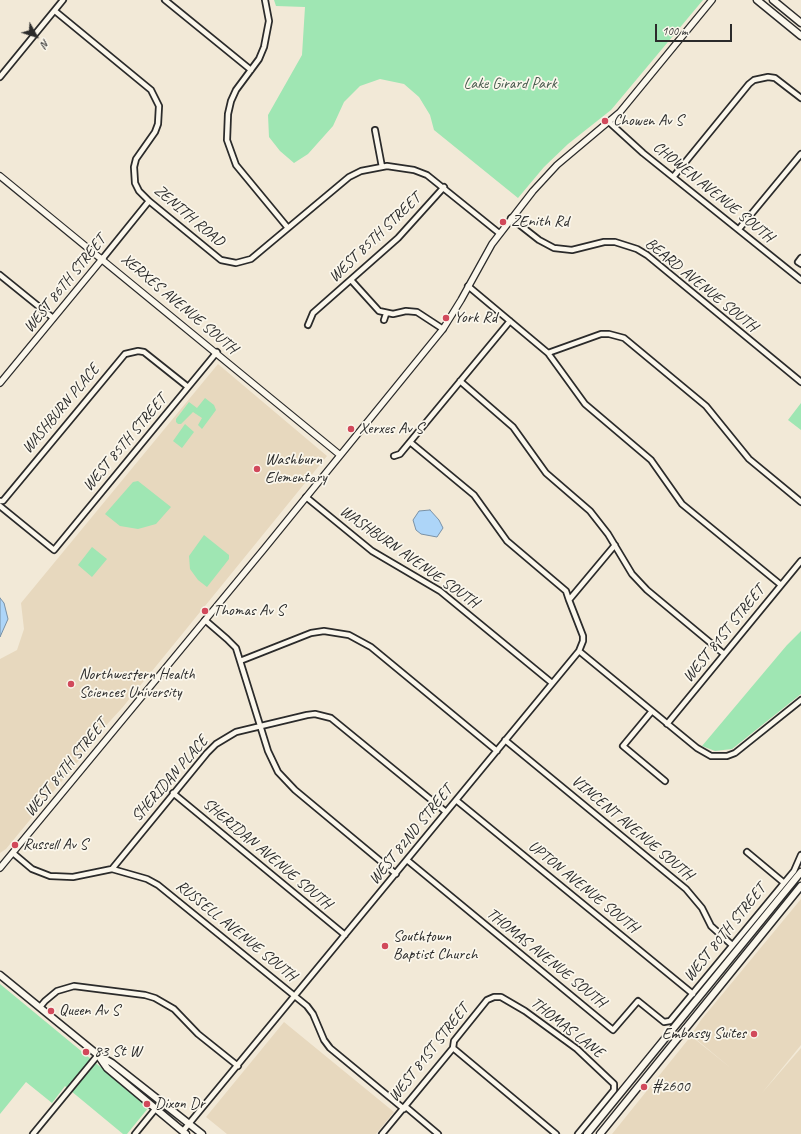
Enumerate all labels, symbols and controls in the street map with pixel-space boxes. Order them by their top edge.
north arrow [16,16,56,56]
scale bar [657,16,734,42]
text: 100 m [662,23,688,39]
text: N [38,36,53,51]
park label: Lake Girard Park [463,74,557,94]
place label: Chowen Av S [613,111,683,131]
marker: Chowen Av S [600,116,610,126]
street label: CHOWEN AVENUE SOUTH [649,137,777,247]
street label: ZENITH ROAD [150,181,228,251]
street label: WEST 85TH STREET [325,189,425,287]
place label: ZEnith Rd [511,212,569,232]
marker: ZEnith Rd [498,217,508,227]
street label: WEST 86TH STREET [20,231,110,337]
street label: BEARD AVENUE SOUTH [641,234,761,336]
street label: XERXES AVENUE SOUTH [117,250,241,358]
place label: York Rd [454,308,497,328]
marker: York Rd [441,313,451,323]
street label: WASHBURN PLACE [18,361,104,457]
street label: WEST 85TH STREET [79,391,171,495]
place label: Xerxes Av S [359,419,423,439]
marker: Xerxes Av S [346,424,356,434]
place label: Washburn Elementary [265,450,327,488]
marker: Washburn Elementary [252,464,262,474]
street label: WASHBURN AVENUE SOUTH [336,502,482,612]
street label: WEST 81ST STREET [679,582,769,686]
place label: Thomas Av S [213,601,284,621]
marker: Thomas Av S [200,606,210,616]
place label: Northwestern Health Sciences University [79,665,195,703]
marker: Northwestern Health Sciences University [66,679,76,689]
street label: WEST 84TH STREET [21,715,111,821]
street label: SHERIDAN PLACE [128,732,212,826]
street label: VINCENT AVENUE SOUTH [567,772,697,884]
street label: WEST 82ND STREET [365,781,457,889]
street label: SHERIDAN AVENUE SOUTH [199,795,335,913]
place label: Russell Av S [23,835,87,855]
street label: UPTON AVENUE SOUTH [524,837,642,937]
marker: Russell Av S [10,840,20,850]
street label: RUSSELL AVENUE SOUTH [172,877,300,985]
street label: WEST 80TH STREET [680,880,770,986]
street label: THOMAS AVENUE SOUTH [482,904,610,1012]
place label: Southtown Baptist Church [393,927,477,965]
marker: Southtown Baptist Church [380,941,390,951]
street label: THOMAS LANE [527,993,607,1063]
street label: WEST 81ST STREET [385,1000,473,1106]
place label: Queen Av S [59,1001,119,1021]
marker: Queen Av S [46,1006,56,1016]
place label: Embassy Suites [662,1024,746,1044]
marker: Embassy Suites [749,1029,759,1039]
place label: 83 St W [94,1042,141,1062]
marker: 83 St W [81,1047,91,1057]
place label: #2600 [652,1077,690,1097]
marker: #2600 [639,1082,649,1092]
place label: Dixon Dr [155,1094,205,1114]
marker: Dixon Dr [142,1099,152,1109]

